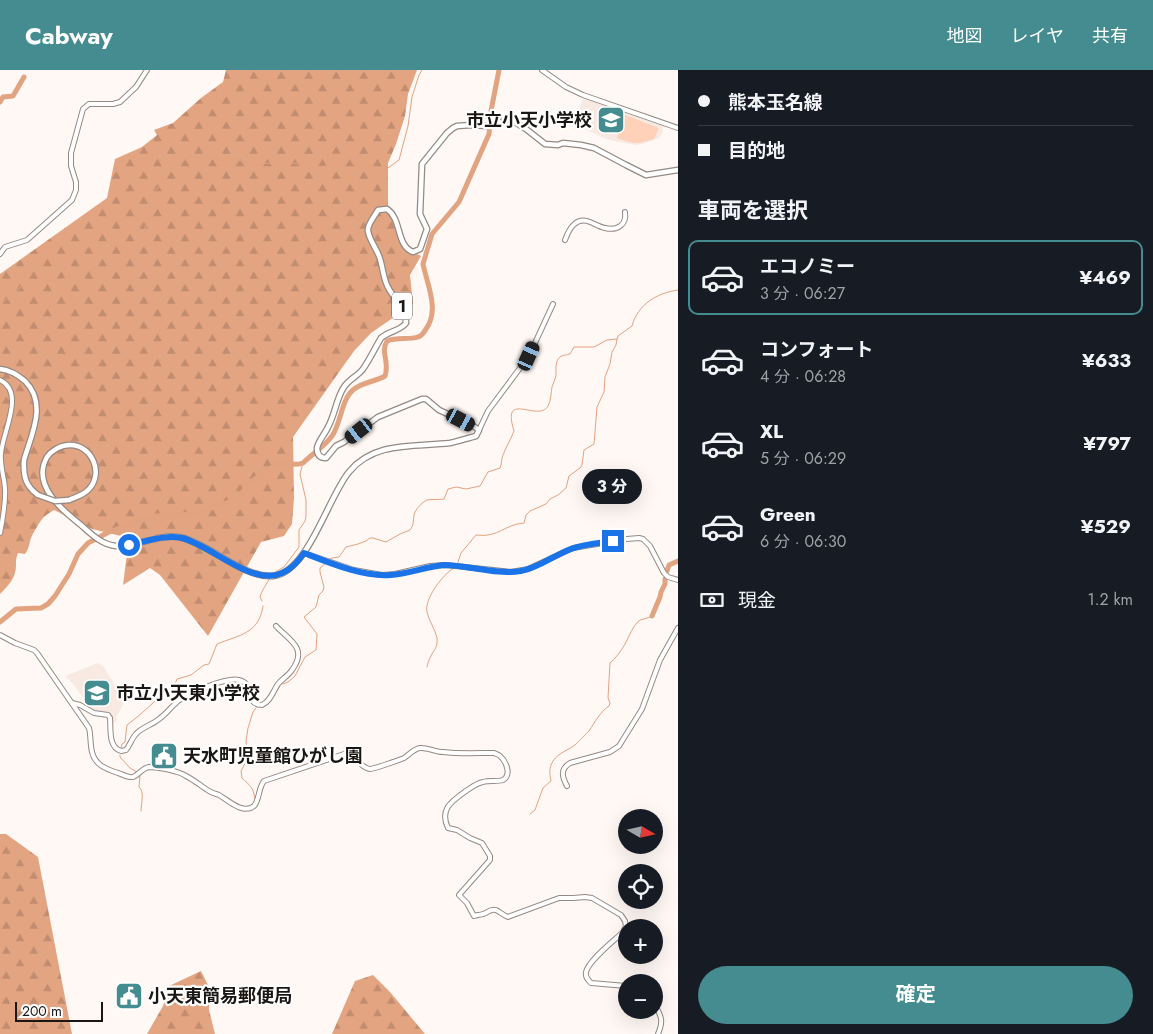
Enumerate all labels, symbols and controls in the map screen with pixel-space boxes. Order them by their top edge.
text: Cabway [25,18,113,53]
text: 地図 [947,23,983,49]
text: レイヤ [1011,23,1064,49]
text: 共有 [1092,23,1128,49]
text: 熊本玉名線 [728,89,823,116]
school or university icon: 市立小天小学校 [596,105,626,135]
place label: 市立小天小学校 [466,107,592,133]
text: 目的地 [728,137,785,164]
text: 車両を選択 [698,194,808,226]
text: エコノミー [760,253,855,280]
icon: car [700,255,745,300]
text: ¥469 [1080,264,1131,291]
text: 3 分 · 06:27 [760,282,845,305]
road number: 1 [392,292,412,320]
text: コンフォート [760,336,873,363]
icon: car [700,338,745,383]
car [516,339,541,373]
text: ¥633 [1082,347,1131,374]
text: 4 分 · 06:28 [760,365,846,388]
car [444,406,477,434]
car [342,416,375,446]
text: XL [760,418,783,445]
icon: car [700,421,745,466]
text: ¥797 [1083,430,1131,457]
text: 5 分 · 06:29 [760,447,846,470]
callout: 3 分 [583,468,643,504]
text: 3 分 [597,475,627,498]
text: Green [760,501,816,528]
icon: car [700,504,745,549]
text: ¥529 [1081,513,1131,540]
route end [602,530,624,552]
text: 6 分 · 06:30 [760,530,846,553]
route start [118,534,140,556]
icon: cash [698,586,726,614]
text: 現金 [738,587,776,614]
text: 1.2 km [1088,588,1133,611]
school or university icon: 市立小天東小学校 [82,678,112,708]
place label: 市立小天東小学校 [116,680,260,706]
public building icon: 天水町児童館ひがし園 [149,741,179,771]
place label: 天水町児童館ひがし園 [183,743,363,769]
north arrow [618,809,662,854]
map controls [618,809,663,1019]
button: locate [618,864,663,909]
button: + [618,919,663,964]
button: 確定 [698,966,1133,1024]
button: − [618,974,663,1019]
public building icon: 小天東簡易郵便局 [114,981,144,1011]
place label: 小天東簡易郵便局 [148,983,292,1009]
scale bar [15,999,102,1022]
text: 200 m [22,1001,62,1021]

